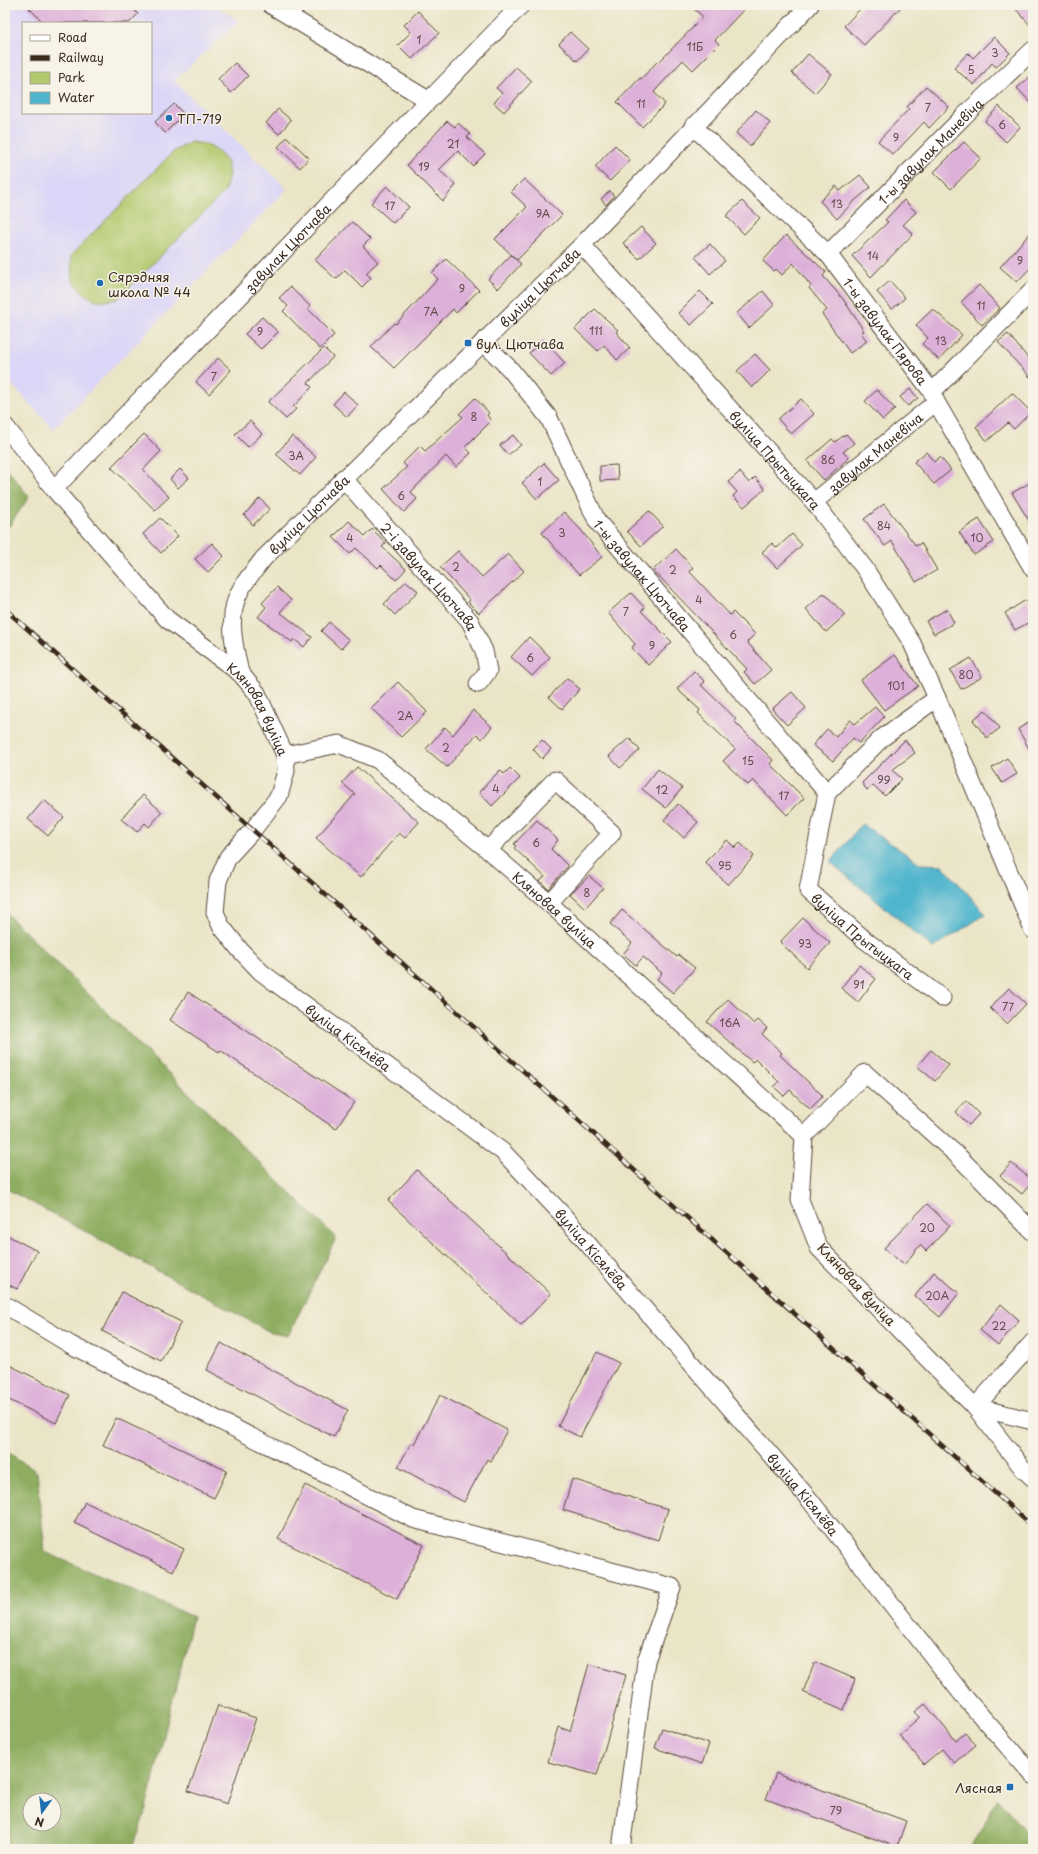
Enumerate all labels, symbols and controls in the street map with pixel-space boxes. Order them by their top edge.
legend [22,22,152,114]
text: Road [58,28,87,46]
house number: 1 [417,31,422,48]
house number: 11Б [687,38,703,55]
house number: 3 [991,44,999,61]
text: Railway [58,48,104,66]
house number: 5 [967,61,975,78]
text: Park [58,68,85,86]
text: Water [58,88,95,106]
street label: 1-ы завулак Маневіча [873,94,987,208]
house number: 11 [636,95,646,112]
house number: 7 [925,99,931,116]
place label: ТП-719 [177,109,222,128]
marker: ТП-719 [164,113,174,123]
house number: 6 [998,116,1006,133]
house number: 9 [893,129,899,146]
house number: 21 [447,135,459,152]
house number: 19 [418,158,430,175]
house number: 13 [831,195,843,212]
house number: 17 [385,197,396,214]
street label: завулак Цютчава [239,198,335,296]
house number: 9А [536,205,551,222]
street label: вуліца Цютчава [495,242,584,331]
house number: 14 [867,247,879,264]
house number: 9 [1017,252,1023,269]
place label: Сярэдняя школа № 44 [108,267,191,301]
street label: 1-ы завулак Пярова [839,273,933,389]
marker: Сярэдняя школа № 44 [95,278,105,288]
house number: 9 [459,280,465,297]
house number: 11 [976,297,986,314]
house number: 7А [424,303,439,320]
house number: 111 [589,322,603,339]
house number: 9 [257,323,263,340]
house number: 13 [935,332,947,349]
place label: вул. Цютчава [476,334,565,353]
marker: вул. Цютчава [463,338,473,348]
house number: 7 [211,368,217,385]
street label: вуліца Прытыцкага [726,406,826,514]
street label: завулак Маневіча [823,407,927,497]
house number: 8 [471,408,478,425]
house number: 3А [288,447,304,464]
house number: 86 [821,451,835,468]
street label: вуліца Цютчава [264,470,354,558]
house number: 1 [538,473,543,490]
house number: 6 [397,487,405,504]
street label: 1-ы завулак Цютчава [590,515,696,636]
house number: 84 [877,517,891,534]
street label: 2-і завулак Цютчава [377,518,483,634]
house number: 3 [558,524,566,541]
house number: 4 [346,529,354,546]
house number: 10 [971,529,983,546]
house number: 2 [452,558,460,575]
house number: 2 [669,561,677,578]
house number: 4 [695,591,703,608]
house number: 7 [623,603,629,620]
house number: 6 [729,626,737,643]
house number: 9 [649,637,655,654]
house number: 6 [526,649,534,666]
street label: Кляновая вуліца [224,657,293,758]
house number: 80 [959,666,973,683]
house number: 101 [887,677,905,694]
house number: 2А [397,707,414,724]
house number: 2 [442,739,450,756]
house number: 15 [742,752,754,769]
house number: 99 [877,771,891,788]
house number: 4 [492,780,500,797]
house number: 12 [656,781,669,798]
house number: 17 [779,787,790,804]
house number: 6 [532,834,540,851]
house number: 95 [718,857,732,874]
street label: Кляновая вуліца [509,866,601,952]
house number: 8 [584,884,591,901]
street label: вуліца Прытыцкага [807,888,919,984]
house number: 93 [798,935,812,952]
house number: 91 [853,976,865,993]
house number: 77 [1002,998,1014,1015]
street label: вуліца Кісялёва [302,999,396,1076]
house number: 16А [719,1014,741,1031]
street label: вуліца Кісялёва [551,1203,633,1294]
house number: 20 [919,1219,935,1236]
street label: Кляновая вуліца [814,1238,900,1330]
house number: 20А [925,1287,950,1304]
house number: 22 [992,1317,1006,1334]
street label: вуліца Кісялёва [763,1448,844,1540]
place label: Лясная [955,1778,1002,1797]
marker: Лясная [1005,1782,1015,1792]
north arrow [22,1792,62,1832]
house number: 79 [830,1802,842,1819]
text: N [33,1813,46,1831]

